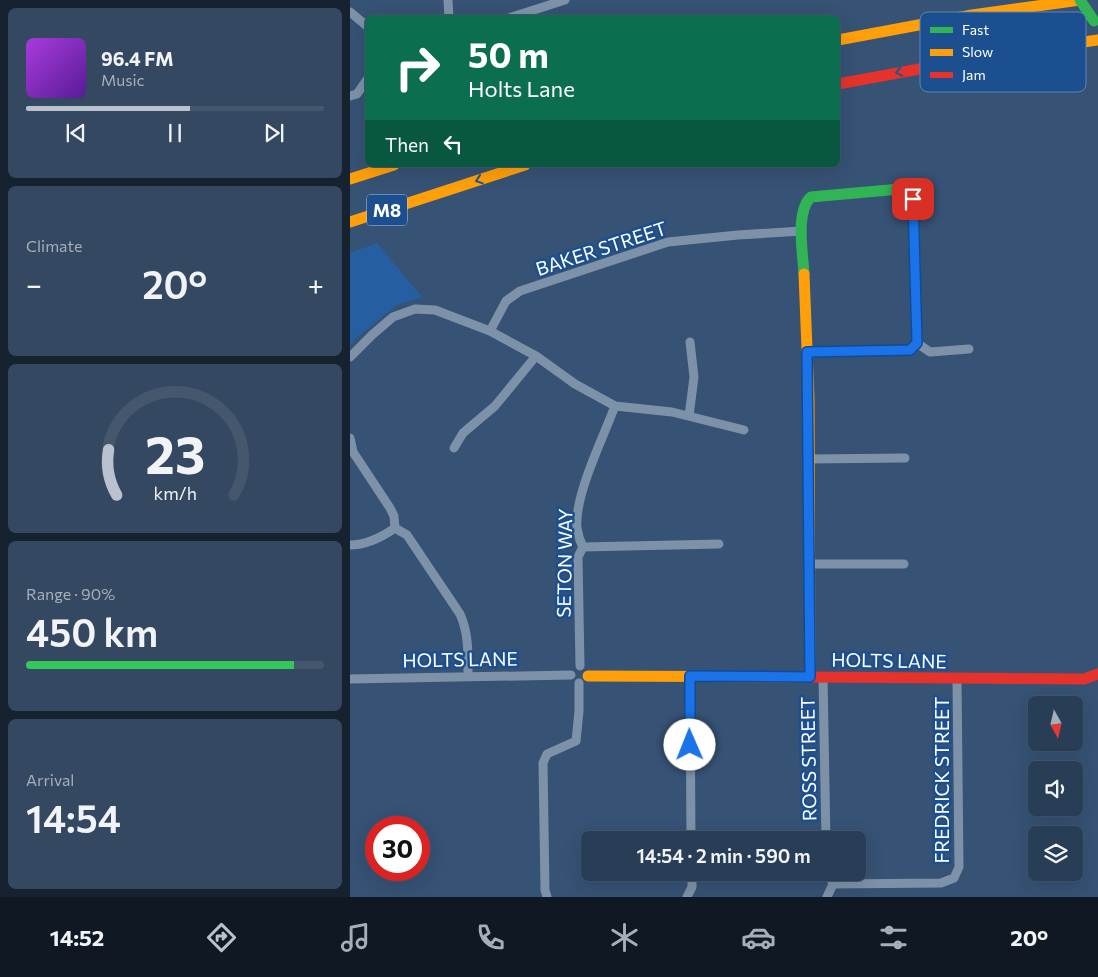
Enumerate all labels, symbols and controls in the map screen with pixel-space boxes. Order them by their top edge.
legend [920,12,1086,92]
text: Fast [962,21,989,38]
text: 50 m [468,32,549,75]
icon: right [385,35,450,100]
text: Slow [962,43,993,60]
text: 96.4 FM [101,47,174,70]
one-way arrow [895,66,904,77]
text: Jam [962,66,986,83]
text: Music [101,70,145,89]
text: Holts Lane [468,75,575,102]
icon: previous [62,119,90,147]
icon: pause [161,119,189,147]
icon: next [260,119,288,147]
icon: left [439,130,467,158]
text: Then [385,133,429,156]
one-way arrow [475,175,483,185]
pin [892,178,934,220]
icon: arrive [899,185,927,213]
road number: M8 [367,194,407,226]
street label: BAKER STREET [533,216,669,280]
text: Climate [26,236,82,255]
text: 20° [142,260,207,307]
text: − [26,267,42,301]
text: + [308,267,324,301]
text: 23 [145,421,205,485]
text: km/h [153,482,197,504]
street label: SETON WAY [552,508,576,618]
text: Range · 90% [26,584,115,603]
text: 450 km [26,608,158,655]
street label: HOLTS LANE [402,646,518,672]
street label: HOLTS LANE [831,647,947,673]
north arrow [1028,696,1082,751]
map controls [1028,696,1083,881]
street label: ROSS STREET [795,697,821,821]
street label: FREDRICK STREET [930,697,953,863]
position arrow [663,718,715,770]
button: sound [1028,761,1083,816]
text: Arrival [26,770,74,789]
text: 14:54 [26,794,121,841]
speed limit sign: 30 [365,816,430,881]
button: layers [1028,826,1083,881]
text: 14:54 · 2 min · 590 m [636,844,811,867]
icon: directions [204,920,239,955]
icon: music [338,920,373,955]
icon: phone [473,920,508,955]
icon: climate [607,920,642,955]
icon: car [741,920,776,955]
icon: filters [876,920,911,955]
text: 14:52 [50,924,104,951]
text: 20° [1010,924,1048,951]

